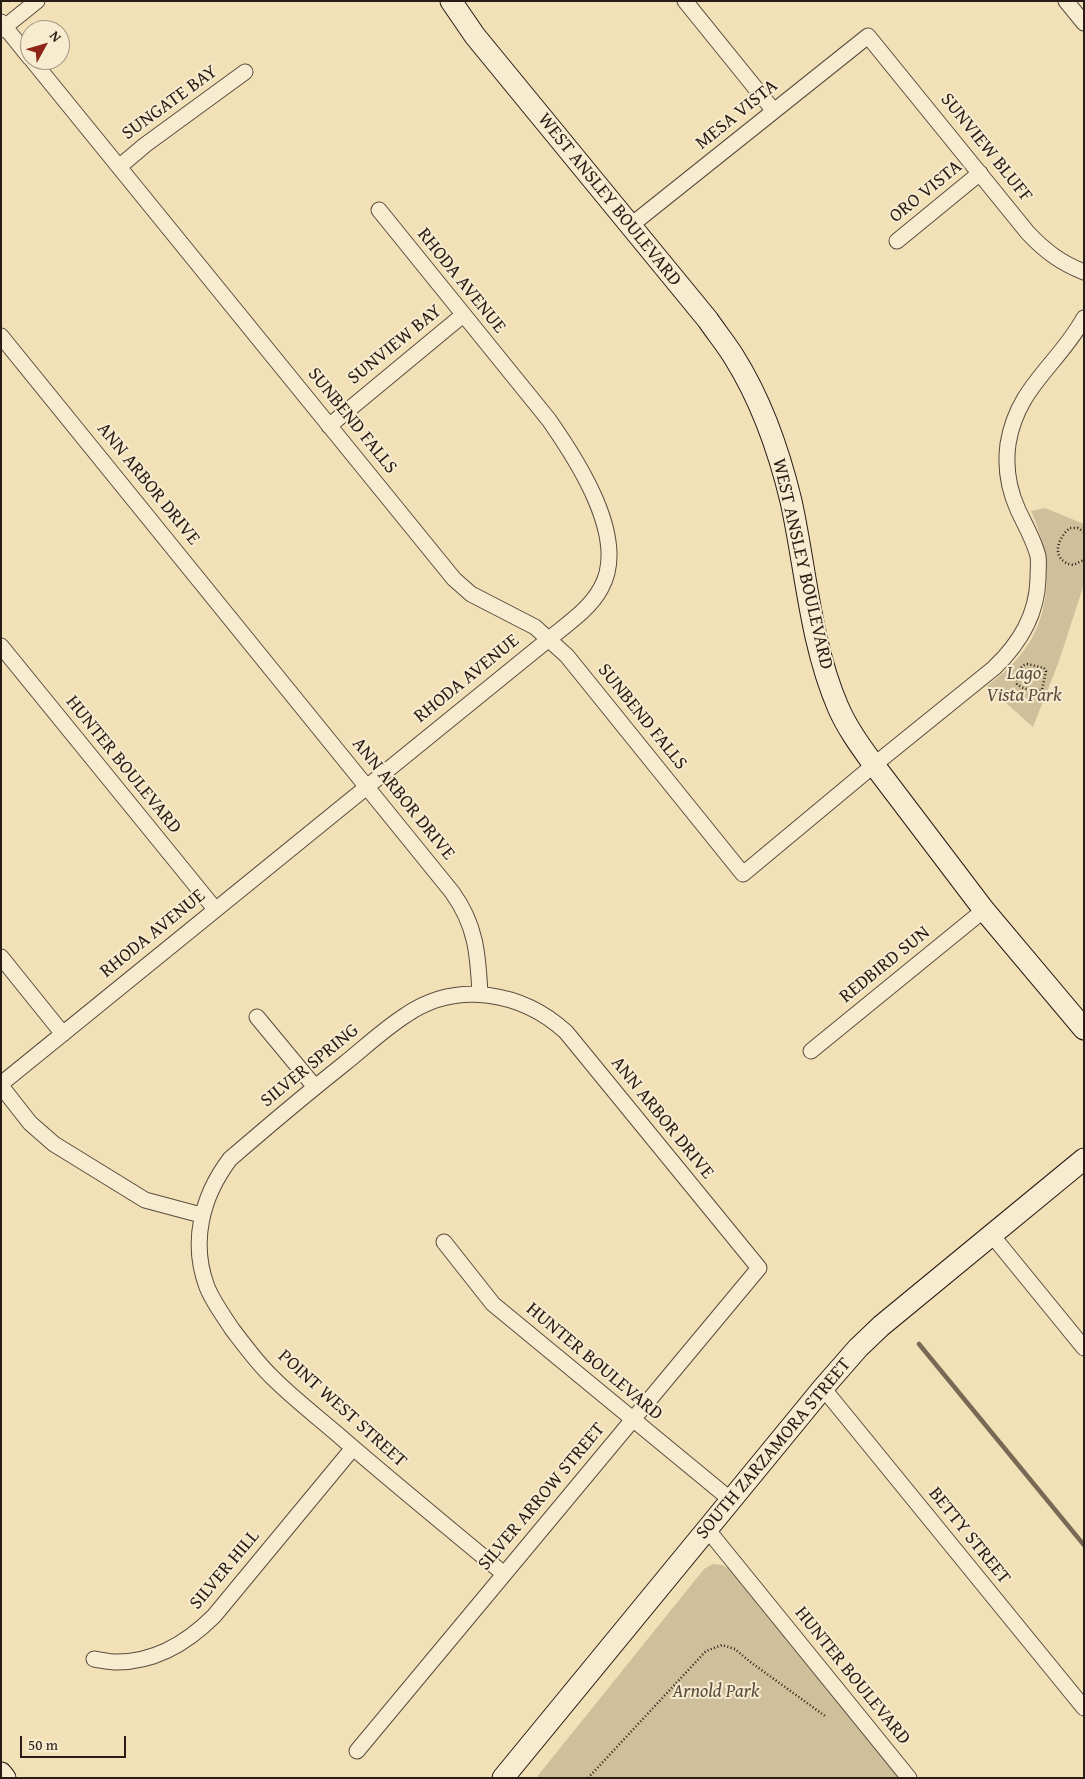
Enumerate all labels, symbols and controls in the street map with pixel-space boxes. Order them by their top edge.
north arrow [20,20,70,70]
text: N [45,26,67,46]
street label: SUNGATE BAY [118,61,222,145]
street label: MESA VISTA [691,75,783,155]
street label: SUNVIEW BLUFF [935,89,1037,207]
street label: WEST ANSLEY BOULEVARD [532,109,686,291]
street label: ORO VISTA [885,156,967,228]
street label: RHODA AVENUE [412,224,510,338]
street label: SUNVIEW BAY [343,300,447,390]
street label: SUNBEND FALLS [302,363,402,479]
street label: ANN ARBOR DRIVE [92,418,204,550]
street label: WEST ANSLEY BOULEVARD [767,456,837,672]
street label: RHODA AVENUE [410,630,524,728]
street label: SUNBEND FALLS [592,659,692,775]
park label: Lago Vista Park [986,663,1062,707]
street label: HUNTER BOULEVARD [60,691,186,839]
street label: ANN ARBOR DRIVE [347,733,459,865]
street label: RHODA AVENUE [96,885,210,983]
street label: REDBIRD SUN [835,922,935,1008]
street label: SILVER SPRING [256,1019,364,1113]
street label: ANN ARBOR DRIVE [606,1052,718,1184]
street label: HUNTER BOULEVARD [521,1298,667,1426]
street label: POINT WEST STREET [273,1345,411,1473]
street label: SOUTH ZARZAMORA STREET [692,1354,856,1544]
street label: SILVER ARROW STREET [474,1418,610,1576]
street label: BETTY STREET [923,1483,1015,1589]
street label: SILVER HILL [185,1526,265,1614]
street label: HUNTER BOULEVARD [789,1602,915,1750]
park label: Arnold Park [673,1681,759,1703]
scale bar [22,1726,129,1758]
text: 50 m [28,1734,58,1755]

